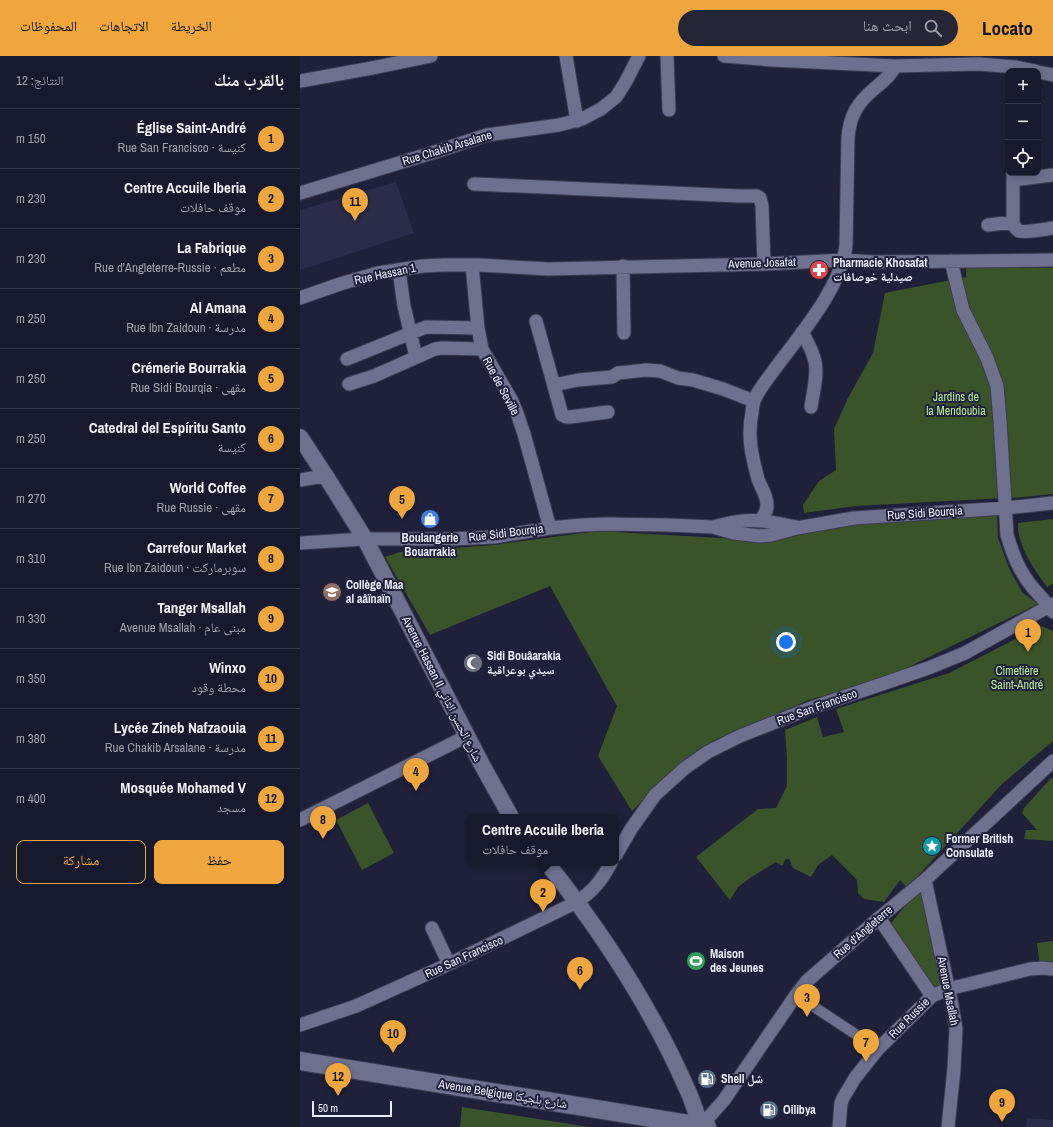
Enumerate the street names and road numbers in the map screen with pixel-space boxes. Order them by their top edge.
street label: Rue Chakib Arsalane [400,127,494,169]
street label: Avenue Josafat [727,254,796,272]
street label: Rue Hassan 1 [353,260,418,288]
street label: Rue de Seville [479,354,523,418]
street label: Rue Sidi Bourqia [887,502,964,524]
street label: Rue Sidi Bourqia [468,520,545,546]
street label: Avenue Hassan II شارع الحسن الثاني [396,613,486,765]
street label: Rue San Francisco [775,685,859,729]
street label: Rue d'Angleterre [830,902,896,962]
street label: Rue San Francisco [422,932,506,982]
street label: Avenue Msallah [933,954,963,1027]
street label: Rue Russie [885,994,933,1042]
street label: Avenue Belgique شارع بلجيكا [436,1076,569,1112]

